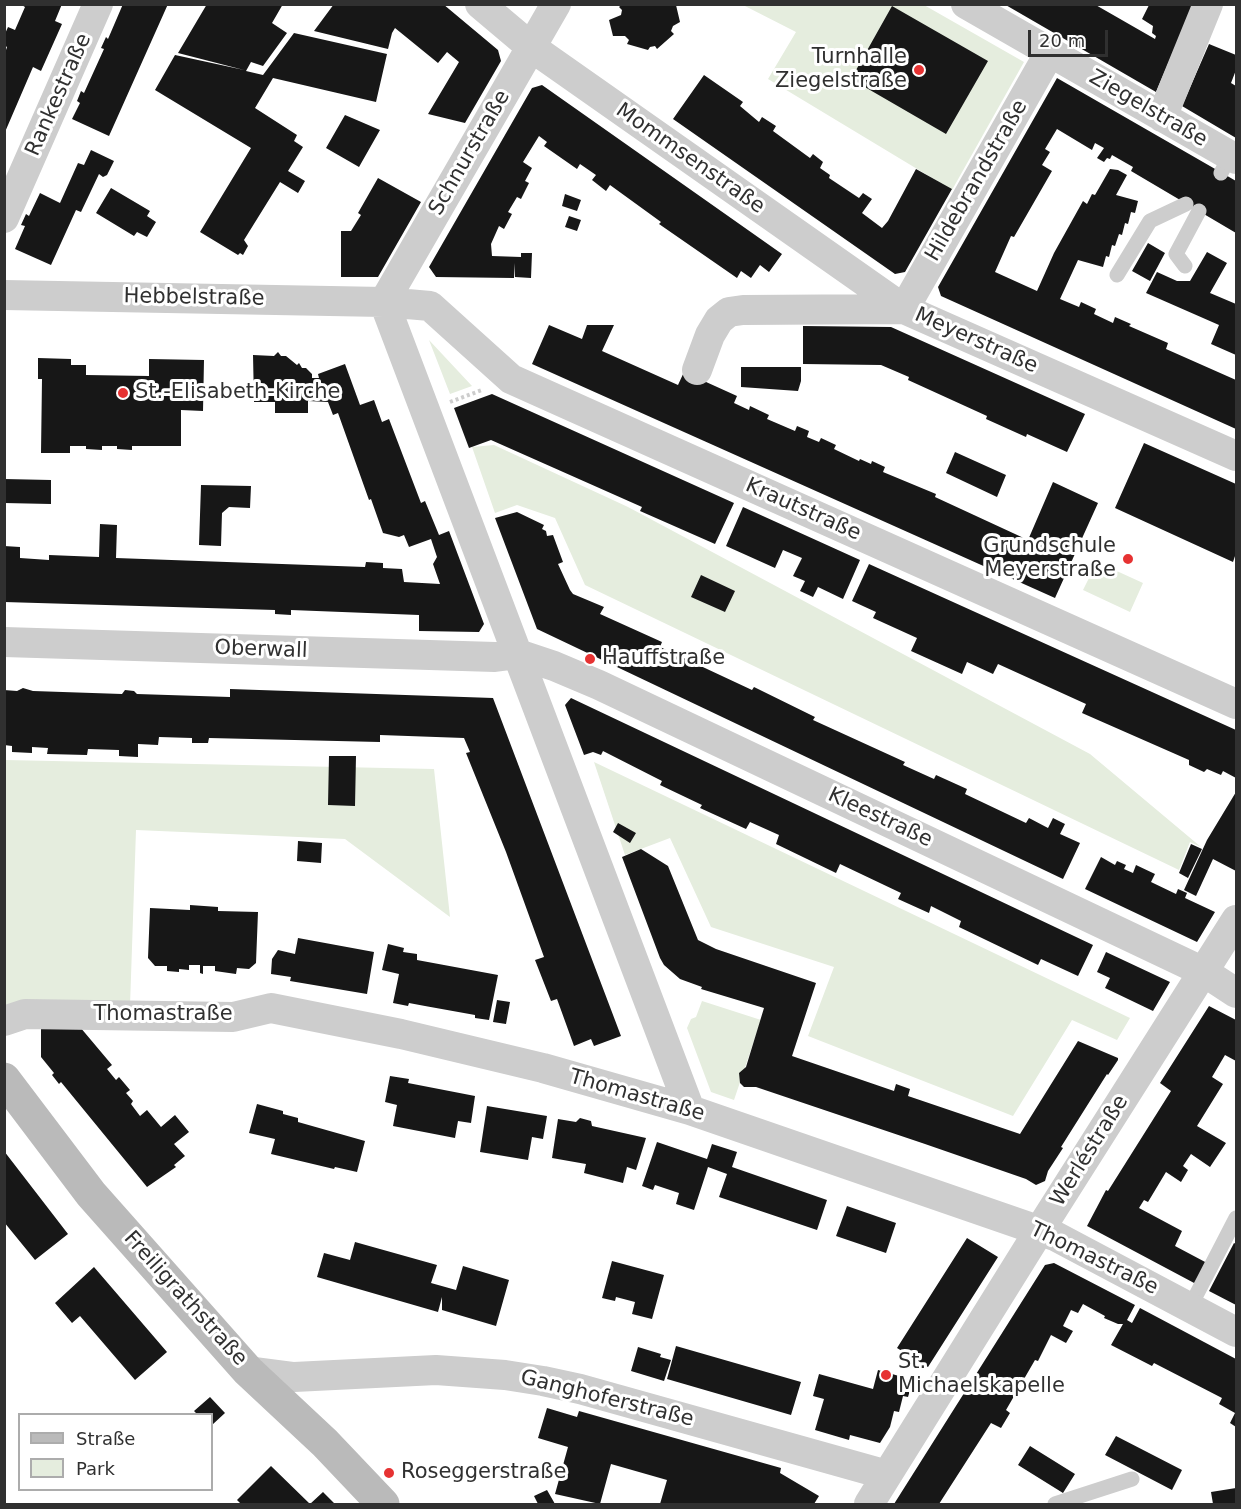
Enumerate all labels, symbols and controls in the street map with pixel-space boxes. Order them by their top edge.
scale bar [1031,18,1110,56]
street label: Rankestraße [21,30,97,160]
text: 20 m [1039,30,1085,51]
place label: Turnhalle Ziegelstraße [775,45,907,95]
marker: Turnhalle Ziegelstraße [912,63,926,77]
street label: Ziegelstraße [1085,65,1211,153]
street label: Schnurstraße [424,86,516,220]
street label: Hildebrandstraße [921,96,1033,266]
street label: Mommsenstraße [611,98,769,220]
street label: Hebbelstraße [123,284,265,312]
street label: Meyerstraße [911,303,1041,379]
place label: St.-Elisabeth-Kirche [135,380,340,406]
marker: St.-Elisabeth-Kirche [116,386,130,400]
street label: Krautstraße [741,473,865,547]
place label: Grundschule Meyerstraße [983,534,1116,584]
marker: Grundschule Meyerstraße [1121,552,1135,566]
street label: Oberwall [214,636,308,664]
place label: Hauffstraße [602,646,725,672]
marker: Hauffstraße [583,652,597,666]
street label: Kleestraße [824,783,936,853]
street label: Thomastraße [93,1002,233,1028]
street label: Thomastraße [567,1065,707,1127]
street label: Werléstraße [1046,1091,1134,1211]
street label: Thomastraße [1026,1217,1162,1301]
street label: Freiligrathstraße [118,1227,252,1371]
place label: St. Michaelskapelle [898,1350,1065,1400]
street label: Ganghoferstraße [518,1365,696,1433]
marker: St. Michaelskapelle [879,1368,893,1382]
legend [18,1413,213,1491]
text: Straße [76,1428,135,1449]
text: Park [76,1458,115,1479]
place label: Roseggerstraße [401,1460,566,1486]
marker: Roseggerstraße [382,1466,396,1480]

